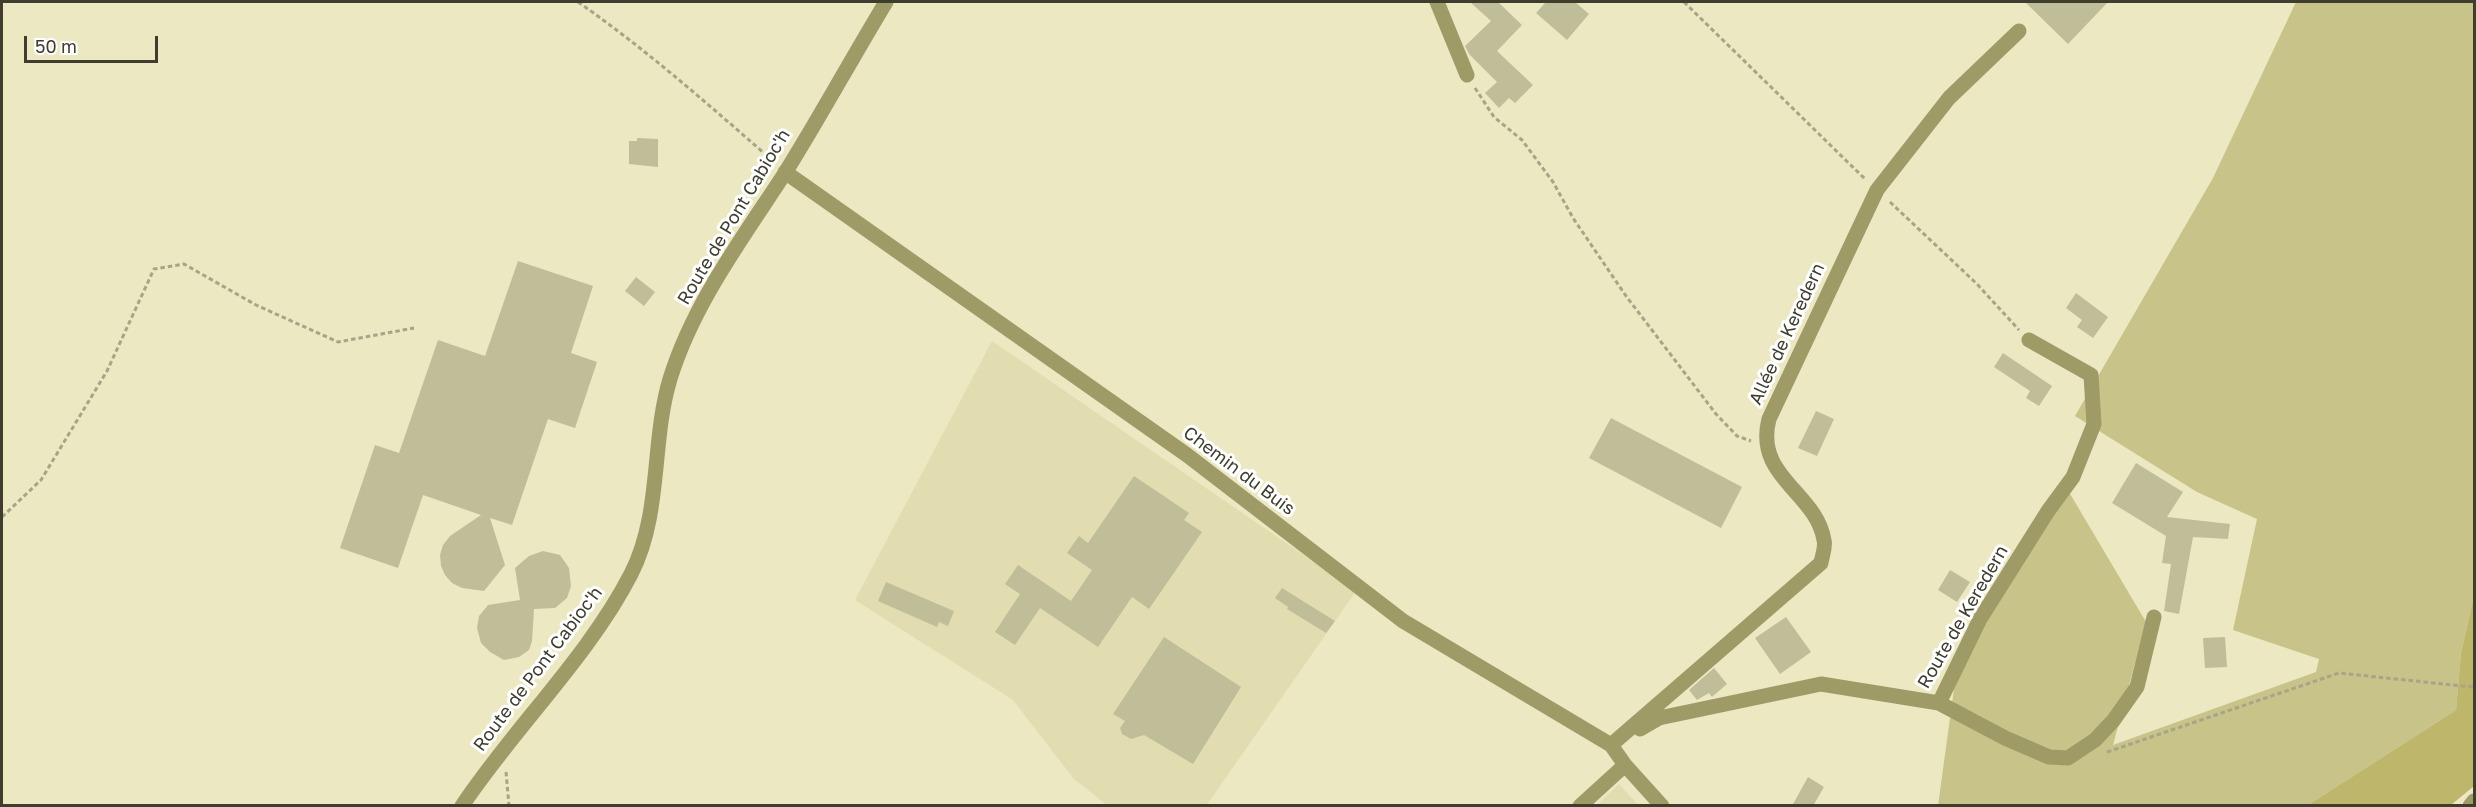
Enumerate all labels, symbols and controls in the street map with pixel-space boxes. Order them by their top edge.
scale bar [27,24,160,62]
text: 50 m [35,35,77,57]
street label: Route de Pont Cabioc'h [673,125,795,309]
street label: Allée de Keredern [1745,260,1829,408]
street label: Chemin du Buis [1179,422,1299,520]
street label: Route de Keredern [1913,542,2013,692]
street label: Route de Pont Cabioc'h [469,582,607,756]

